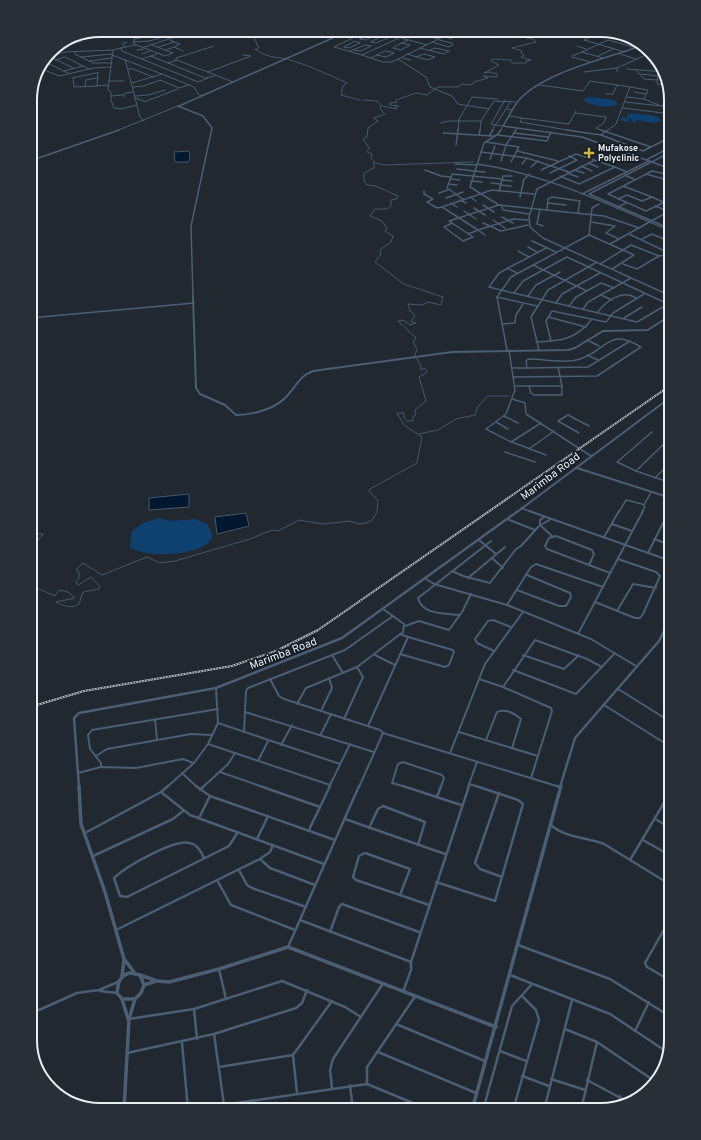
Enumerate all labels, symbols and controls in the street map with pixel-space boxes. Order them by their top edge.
place label: Mufakose Polyclinic [598,143,639,164]
marker: Mufakose Polyclinic [583,147,595,159]
street label: Marimba Road [518,450,583,504]
street label: Marimba Road [248,635,319,673]

